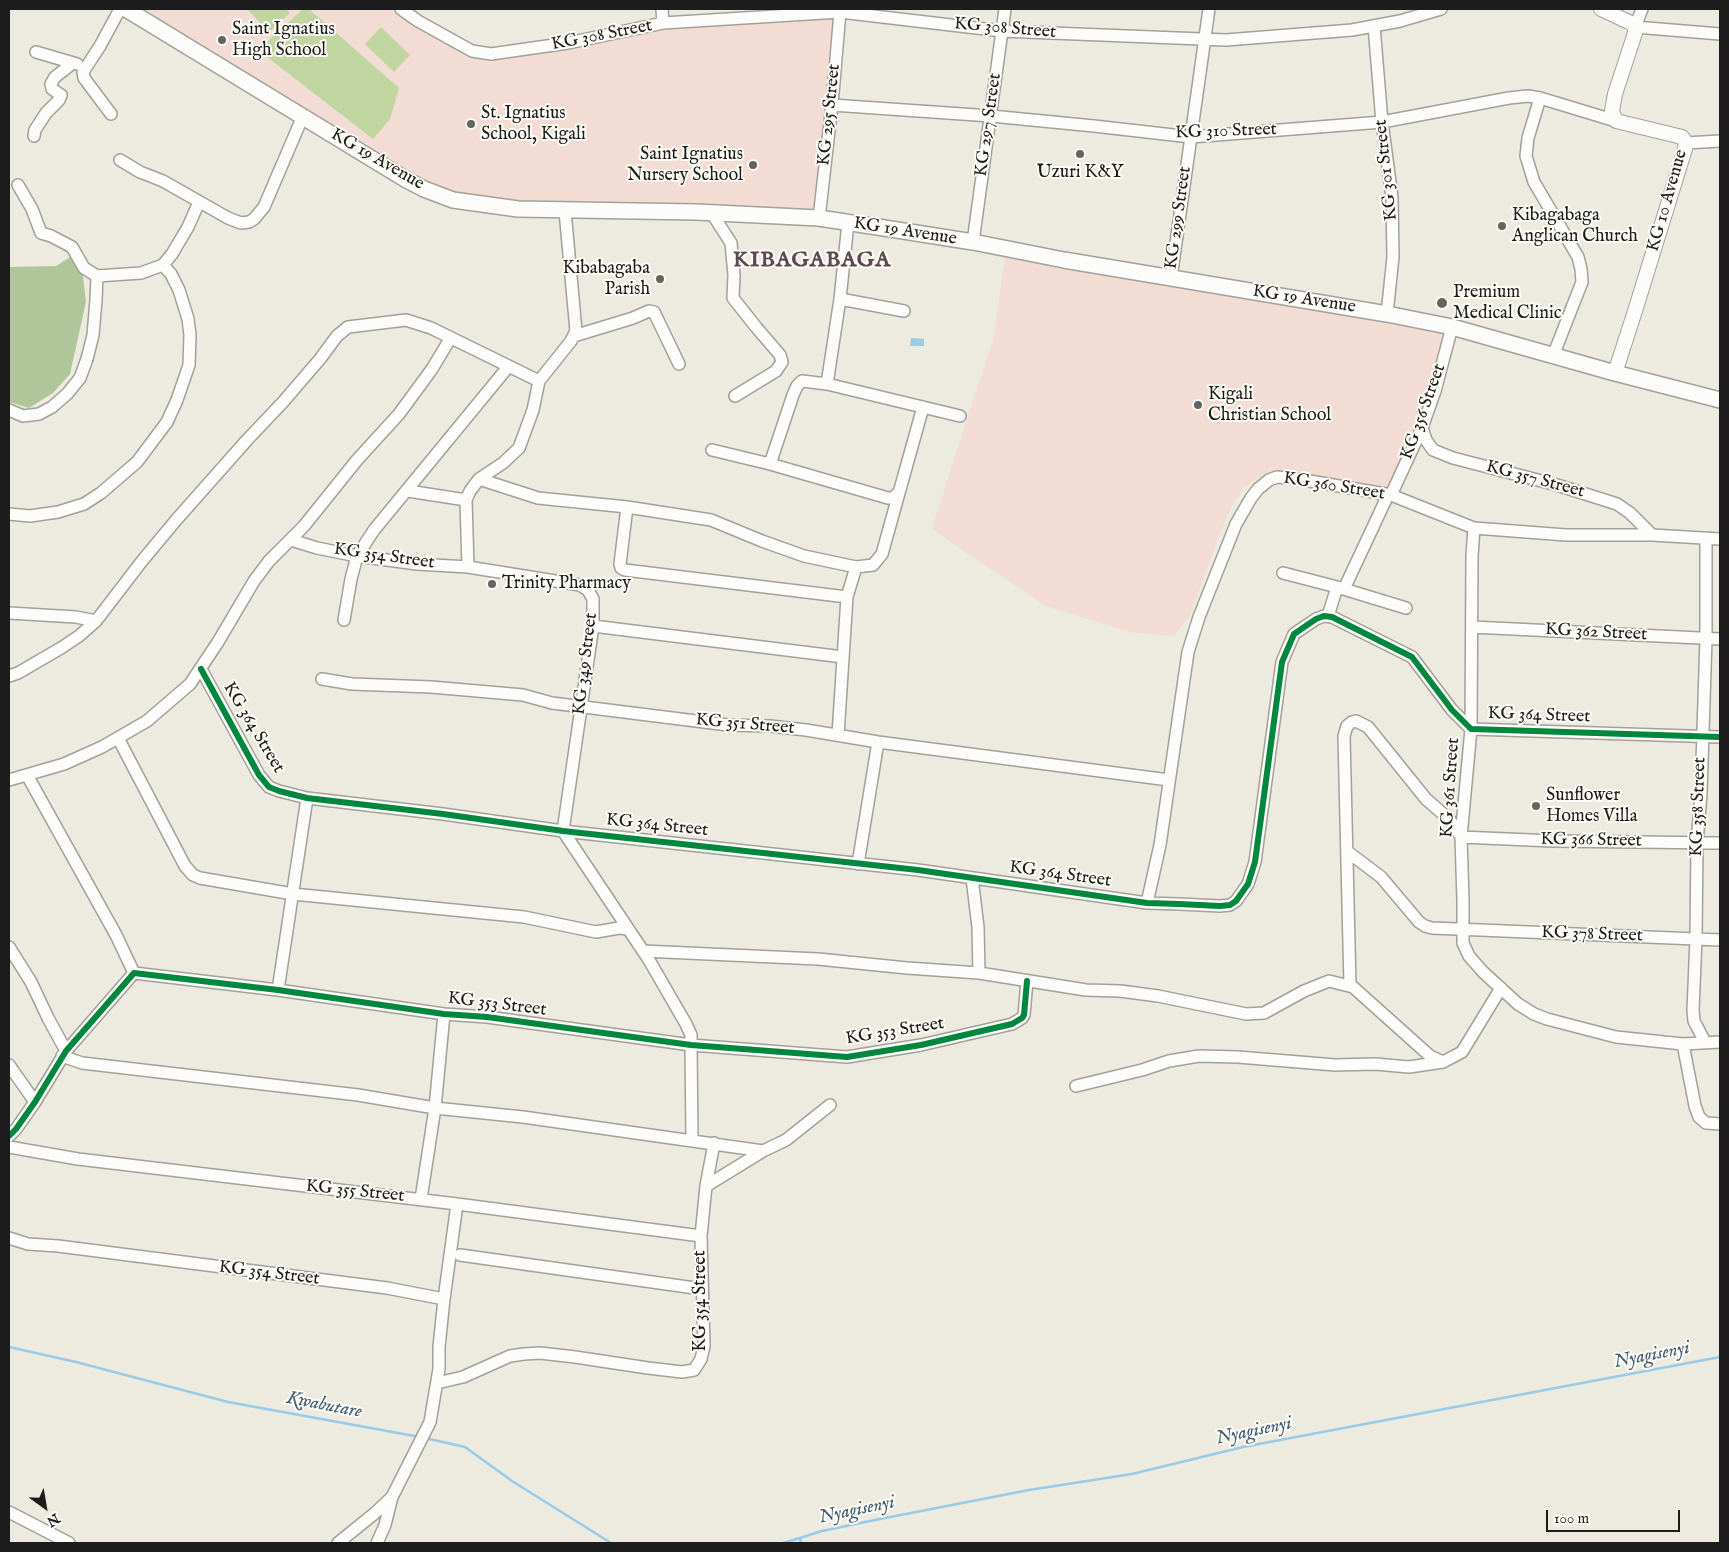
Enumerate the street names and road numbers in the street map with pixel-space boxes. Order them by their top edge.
street label: KG 308 Street [953,14,1057,44]
street label: KG 308 Street [550,16,654,56]
street label: KG 295 Street [814,63,846,167]
street label: KG 297 Street [971,72,1007,178]
street label: KG 301 Street [1371,118,1403,222]
street label: KG 310 Street [1175,119,1277,145]
street label: KG 19 Avenue [326,125,428,195]
street label: KG 10 Avenue [1643,147,1693,255]
street label: KG 299 Street [1161,165,1197,271]
street label: KG 19 Avenue [852,213,958,251]
street label: KG 19 Avenue [1251,281,1357,319]
street label: KG 356 Street [1397,361,1451,463]
street label: KG 357 Street [1483,456,1587,504]
street label: KG 360 Street [1282,468,1386,506]
street label: KG 354 Street [332,539,436,575]
street label: KG 349 Street [569,612,603,716]
street label: KG 362 Street [1544,620,1648,646]
street label: KG 364 Street [217,678,289,778]
street label: KG 364 Street [1487,703,1591,729]
street label: KG 351 Street [695,710,795,740]
street label: KG 361 Street [1437,737,1465,839]
street label: KG 358 Street [1686,757,1712,857]
street label: KG 364 Street [605,810,709,842]
street label: KG 366 Street [1540,829,1642,853]
street label: KG 364 Street [1008,857,1112,893]
street label: KG 378 Street [1541,922,1643,948]
street label: KG 353 Street [446,988,548,1022]
street label: KG 353 Street [844,1014,946,1050]
street label: KG 355 Street [305,1176,405,1208]
street label: KG 354 Street [690,1250,712,1352]
street label: KG 354 Street [217,1257,321,1291]

